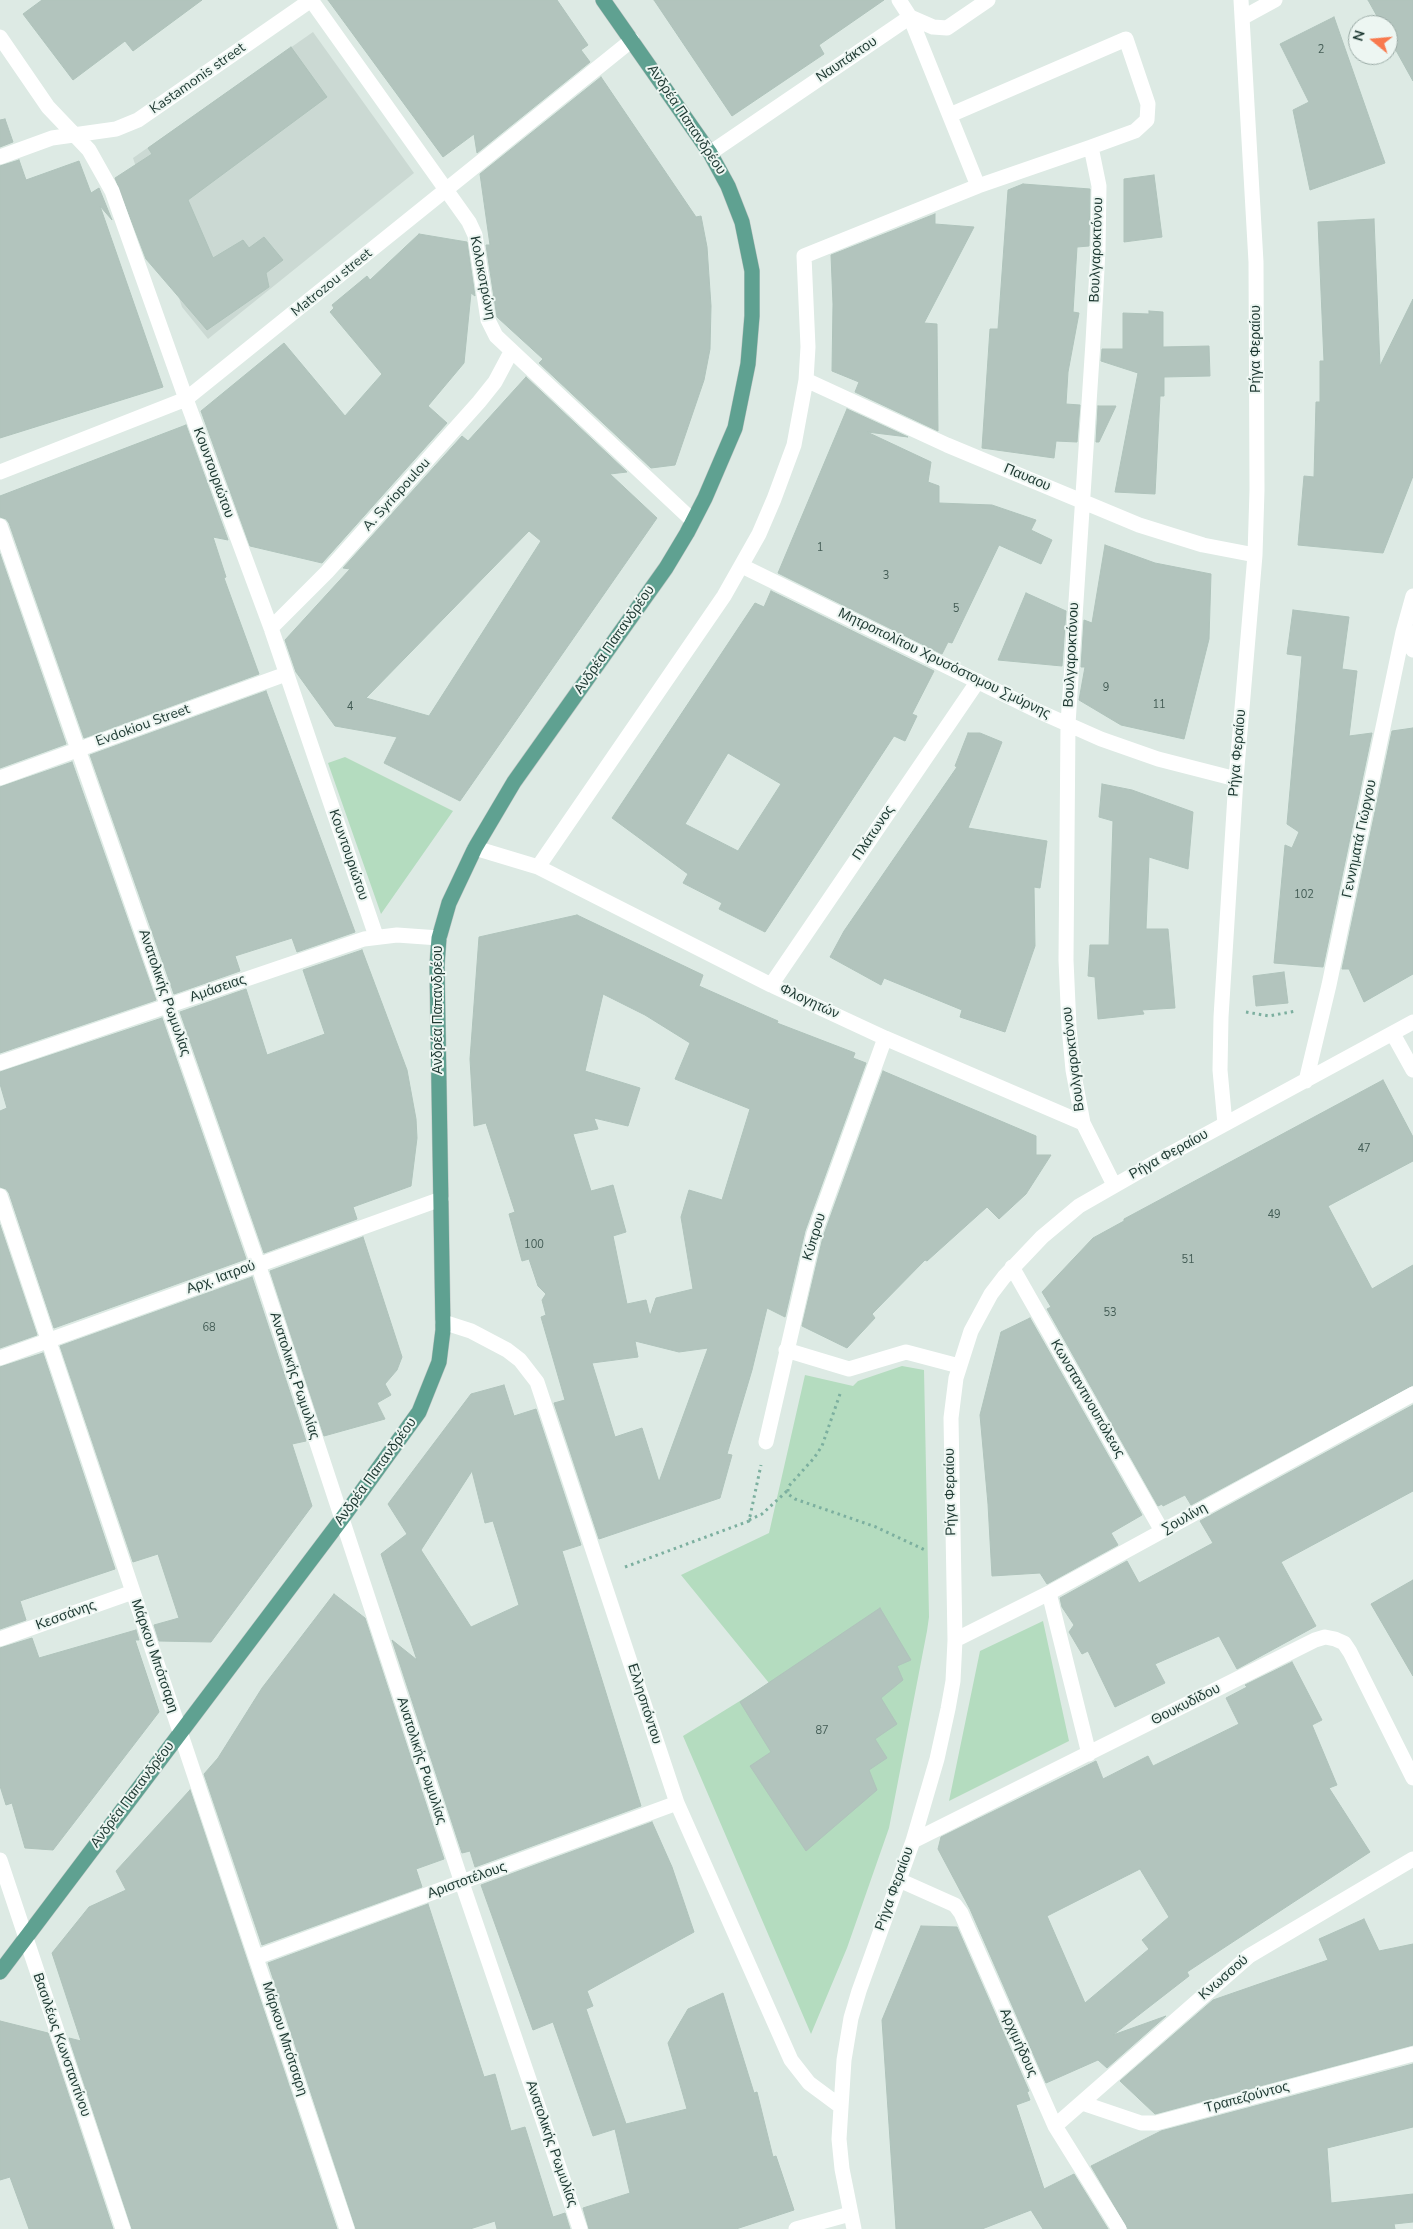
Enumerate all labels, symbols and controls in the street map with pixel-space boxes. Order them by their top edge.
north arrow [1348,15,1398,65]
text: N [1349,28,1370,44]
street label: Ναυπάκτου [813,33,881,87]
street label: Kastamonis street [147,40,249,118]
house number: 2 [1318,43,1324,57]
street label: Ανδρέα Παπανδρέου [643,62,729,178]
street label: Βουλγαροκτόνου [1087,197,1107,303]
street label: Κολοκοτρώνη [466,235,498,321]
street label: Matrozou street [288,245,376,321]
street label: Ρήγα Φεραίου [1249,305,1265,393]
street label: Κουντουριώτου [189,426,237,520]
street label: A. Syriopoulou [360,455,434,535]
street label: Παυαου [1001,461,1053,495]
house number: 1 [817,541,823,555]
house number: 3 [883,569,889,583]
street label: Ανδρέα Παπανδρέου [571,582,659,698]
house number: 5 [953,602,959,616]
street label: Βουλγαροκτόνου [1061,602,1083,708]
street label: Μητροπολίτου Χρυσόστομου Σμύρνης [835,605,1053,723]
house number: 9 [1103,681,1109,695]
house number: 11 [1152,698,1166,712]
house number: 4 [347,700,353,714]
street label: Evdokiou Street [94,701,192,751]
street label: Ρήγα Φεραίου [1226,709,1250,797]
street label: Γεννηματά Γιώργου [1339,778,1381,900]
street label: Πλάτωνος [849,802,899,864]
street label: Κουντουριώτου [325,807,371,903]
house number: 102 [1294,888,1314,902]
street label: Ανατολικής Ρωμυλίας [134,927,194,1059]
street label: Ανδρέα Παπανδρέου [431,946,447,1074]
street label: Αμάσειας [188,972,248,1006]
street label: Φλογητών [777,981,841,1023]
street label: Βουλγαροκτόνου [1059,1006,1089,1112]
street label: Ρήγα Φεραίου [1127,1126,1211,1184]
house number: 47 [1357,1142,1371,1156]
house number: 49 [1267,1208,1281,1222]
street label: Κύπρου [800,1211,830,1263]
house number: 100 [524,1238,544,1252]
house number: 51 [1181,1253,1195,1267]
street label: Αρχ. Ιατρού [184,1258,258,1298]
house number: 53 [1103,1306,1117,1320]
street label: Ανατολικής Ρωμυλίας [265,1310,323,1442]
house number: 68 [202,1321,216,1335]
street label: Κωνσταντινουπόλεως [1046,1337,1128,1461]
street label: Ανδρέα Παπανδρέου [331,1415,421,1529]
street label: Ρήγα Φεραίου [942,1448,960,1536]
street label: Σουλίνη [1160,1500,1210,1538]
street label: Κεσσάνης [34,1597,98,1635]
street label: Μάρκου Μπότσαρη [127,1597,181,1715]
street label: Ελλησπόντου [623,1662,665,1746]
street label: Θουκυδίδου [1149,1680,1223,1730]
street label: Ανατολικής Ρωμυλίας [392,1695,450,1827]
house number: 87 [815,1724,829,1738]
street label: Ανδρέα Παπανδρέου [88,1739,178,1851]
street label: Ρήγα Φεραίου [872,1845,918,1933]
street label: Αριστοτέλους [425,1859,509,1903]
street label: Κνωσσού [1196,1952,1252,2004]
street label: Βασιλέως Κωνσταντίνου [28,1971,94,2119]
street label: Μάρκου Μπότσαρη [258,1980,310,2098]
street label: Αρχιμήδους [995,2006,1041,2080]
street label: Ανατολικής Ρωμυλίας [521,2078,581,2210]
street label: Τραπεζούντος [1203,2079,1291,2117]

